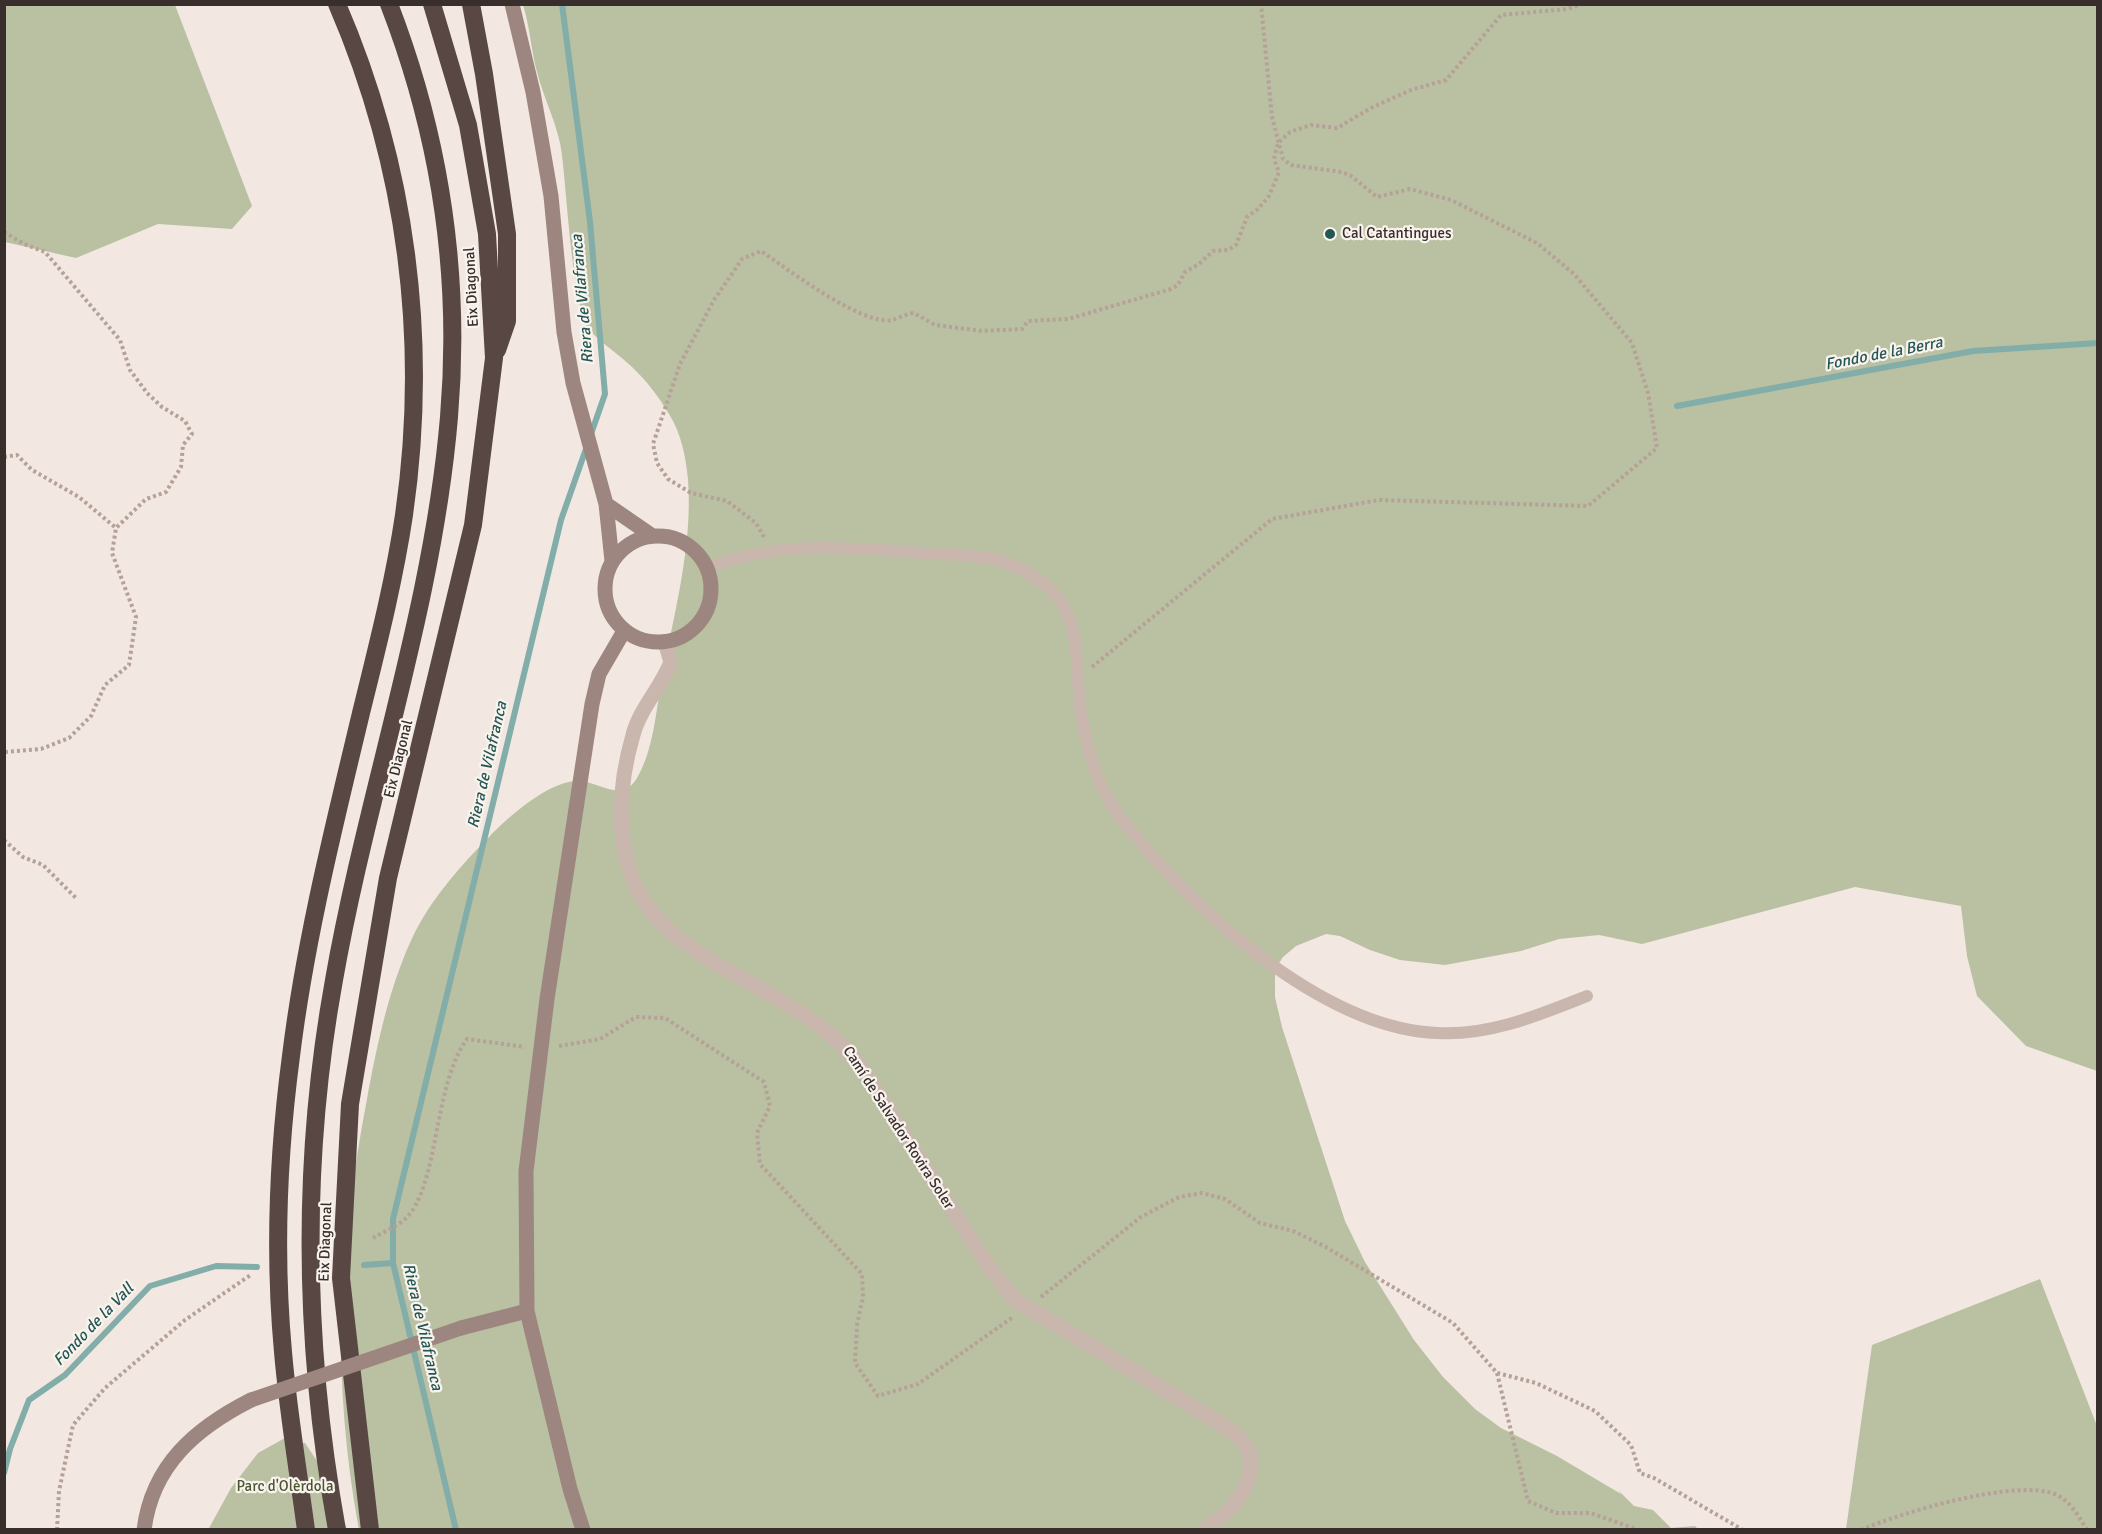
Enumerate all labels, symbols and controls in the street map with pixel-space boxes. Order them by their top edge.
place label: Cal Catantingues [1342,225,1451,243]
marker: Cal Catantingues [1323,227,1337,241]
water label: Riera de Vilafranca [568,234,598,364]
street label: Eix Diagonal [461,247,483,327]
water label: Fondo de la Berra [1824,333,1944,375]
water label: Riera de Vilafranca [464,700,512,830]
street label: Eix Diagonal [381,718,417,800]
street label: Camí de Salvador Rovira Soler [839,1043,957,1213]
street label: Eix Diagonal [316,1202,336,1282]
water label: Riera de Vilafranca [398,1262,446,1392]
water label: Fondo de la Vall [50,1280,138,1370]
park label: Parc d'Olèrdola [236,1478,334,1496]

